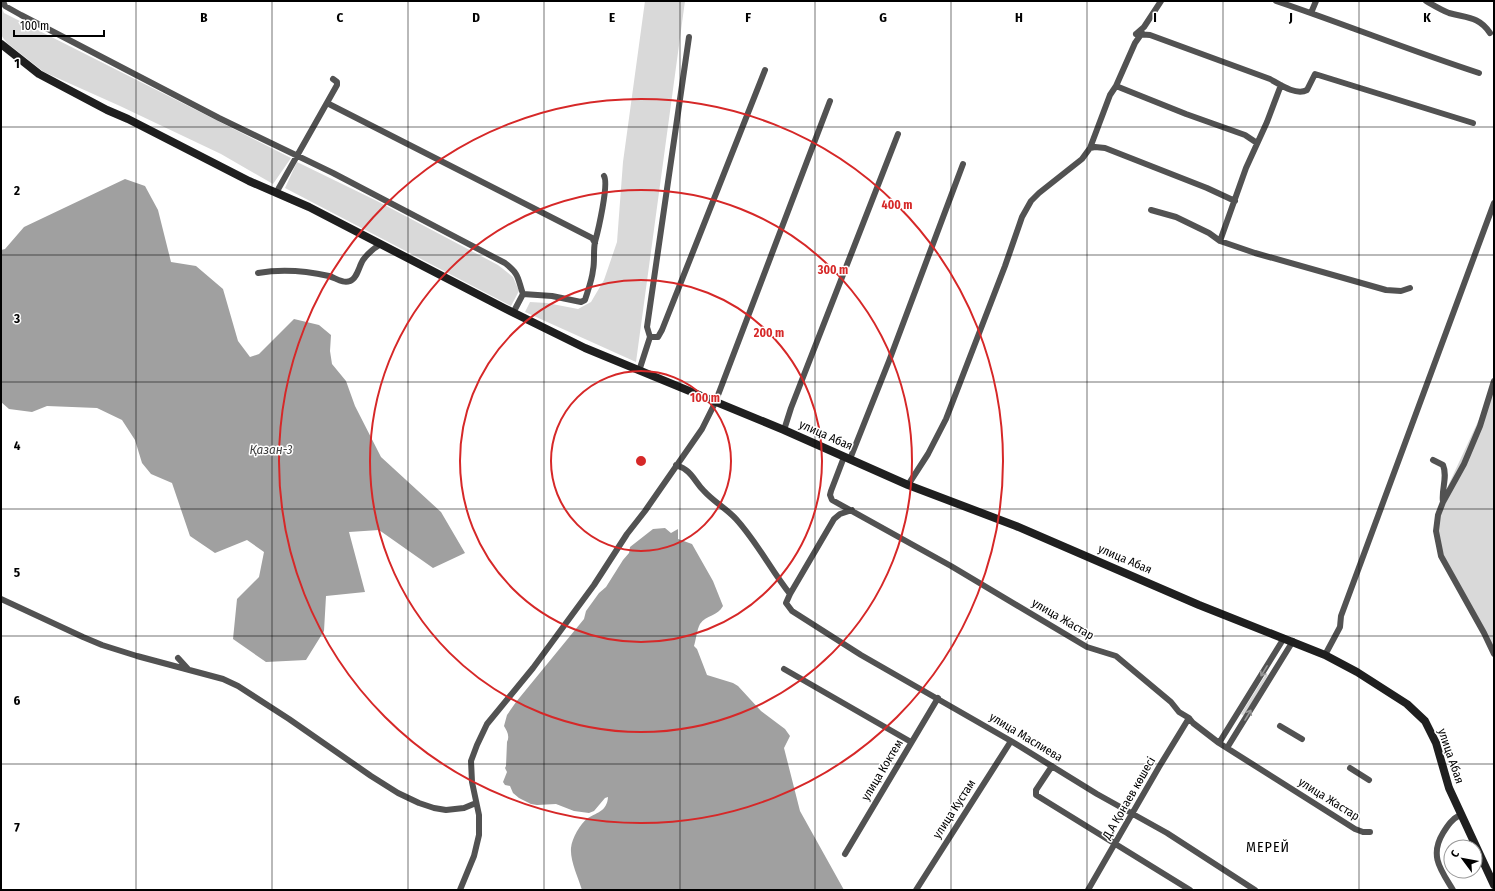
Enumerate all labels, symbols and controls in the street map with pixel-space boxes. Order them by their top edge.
text: B [200,10,208,25]
text: C [337,10,344,25]
text: D [472,10,480,25]
text: E [609,10,615,25]
text: F [745,10,751,25]
text: G [879,10,887,25]
text: H [1015,10,1023,25]
text: I [1153,10,1157,25]
text: J [1288,10,1293,25]
text: K [1423,10,1431,25]
scale bar [14,12,104,38]
text: 100 m [20,19,49,33]
text: 1 [14,56,20,71]
text: 2 [13,183,20,198]
text: 400 m [882,198,912,212]
text: 300 m [817,263,848,277]
text: 3 [13,311,20,326]
text: 200 m [753,326,784,340]
text: 100 m [690,391,720,405]
street label: улица Абая [797,417,855,453]
text: 4 [14,438,21,453]
water label: Қазан-3 [249,442,293,457]
centre of rings [634,454,648,468]
street label: улица Абая [1096,541,1154,577]
text: 5 [14,565,20,580]
street label: улица Жастар [1029,596,1097,642]
one-way arrow [1259,665,1267,677]
text: 6 [14,693,21,708]
one-way arrow [1244,709,1252,721]
street label: улица Маслиева [987,710,1065,764]
street label: улица Абая [1435,727,1467,785]
street label: улица Коктем [858,737,906,803]
street label: Д.А Қонаев көшесі [1099,754,1158,843]
street label: улица Жастар [1296,775,1362,823]
street label: улица Кустам [930,777,978,841]
text: 7 [14,820,20,835]
district label: МЕРЕЙ [1246,839,1290,856]
north arrow [1443,839,1483,879]
text: С [1448,848,1462,860]

